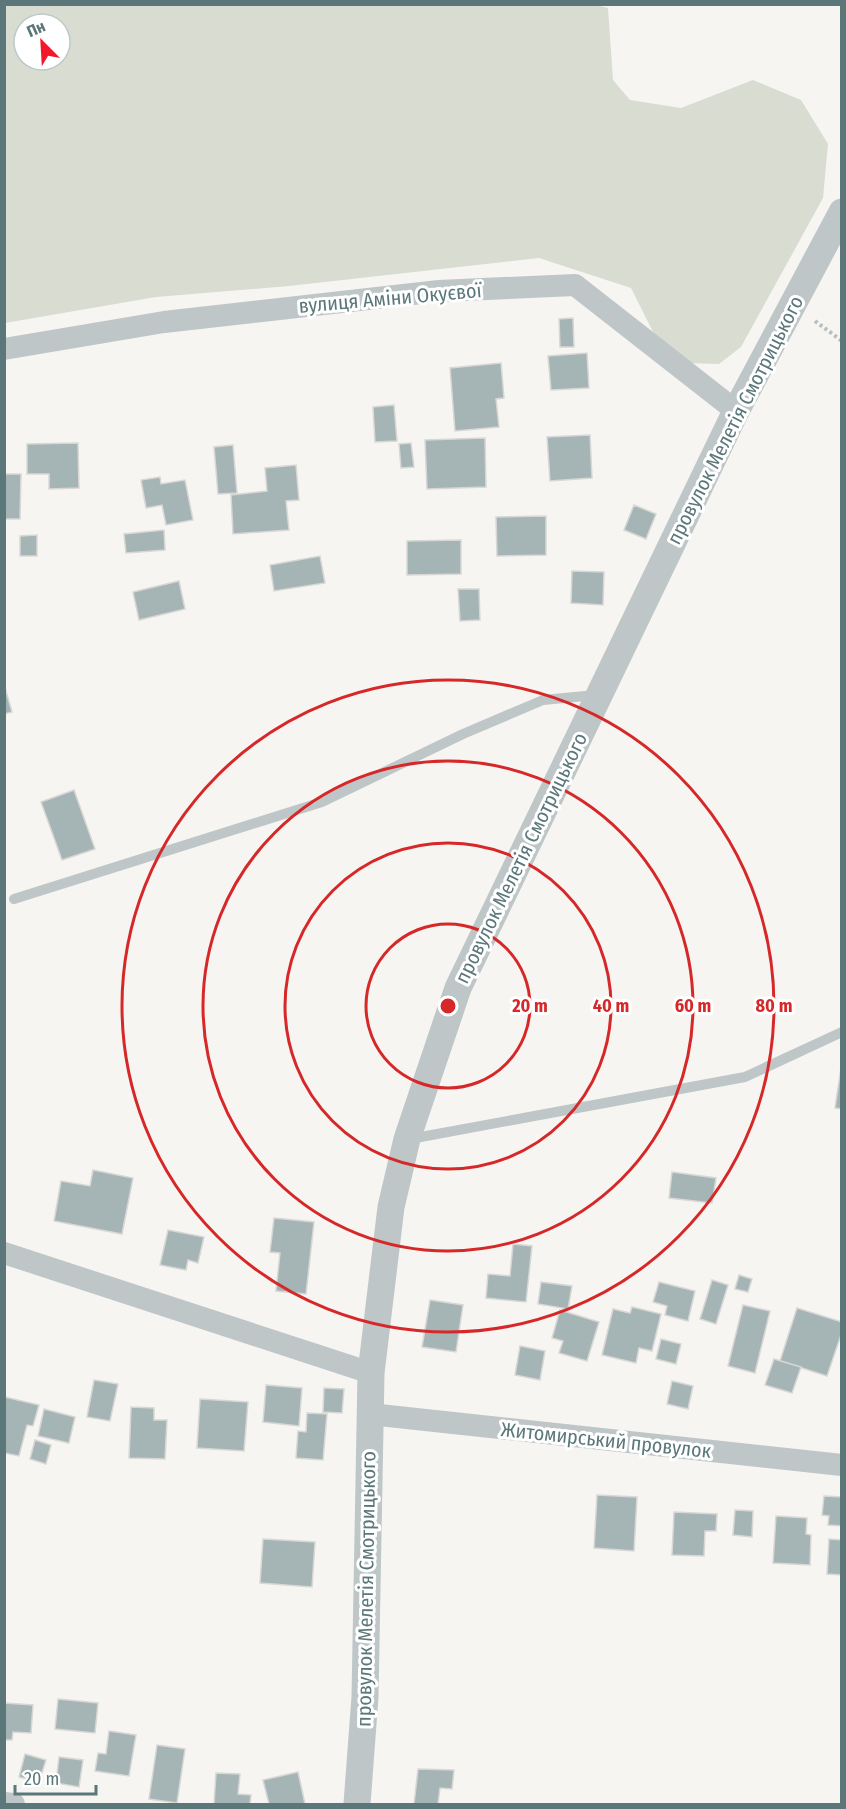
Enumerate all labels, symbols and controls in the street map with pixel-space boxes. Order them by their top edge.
north arrow [12,12,72,72]
text: Пн [24,16,48,41]
street label: вулиця Аміни Окуєвої [298,278,483,318]
street label: провулок Мелетія Смотрицького [662,292,808,548]
street label: провулок Мелетія Смотрицького [450,729,592,987]
text: 20 m [511,995,548,1017]
text: 40 m [593,995,629,1017]
text: 60 m [675,995,711,1017]
text: 80 m [756,995,792,1017]
centre of rings [438,996,458,1016]
street label: Житомирський провулок [500,1417,713,1463]
street label: провулок Мелетія Смотрицького [352,1451,380,1727]
scale bar [15,1758,96,1796]
text: 20 m [24,1768,59,1790]

